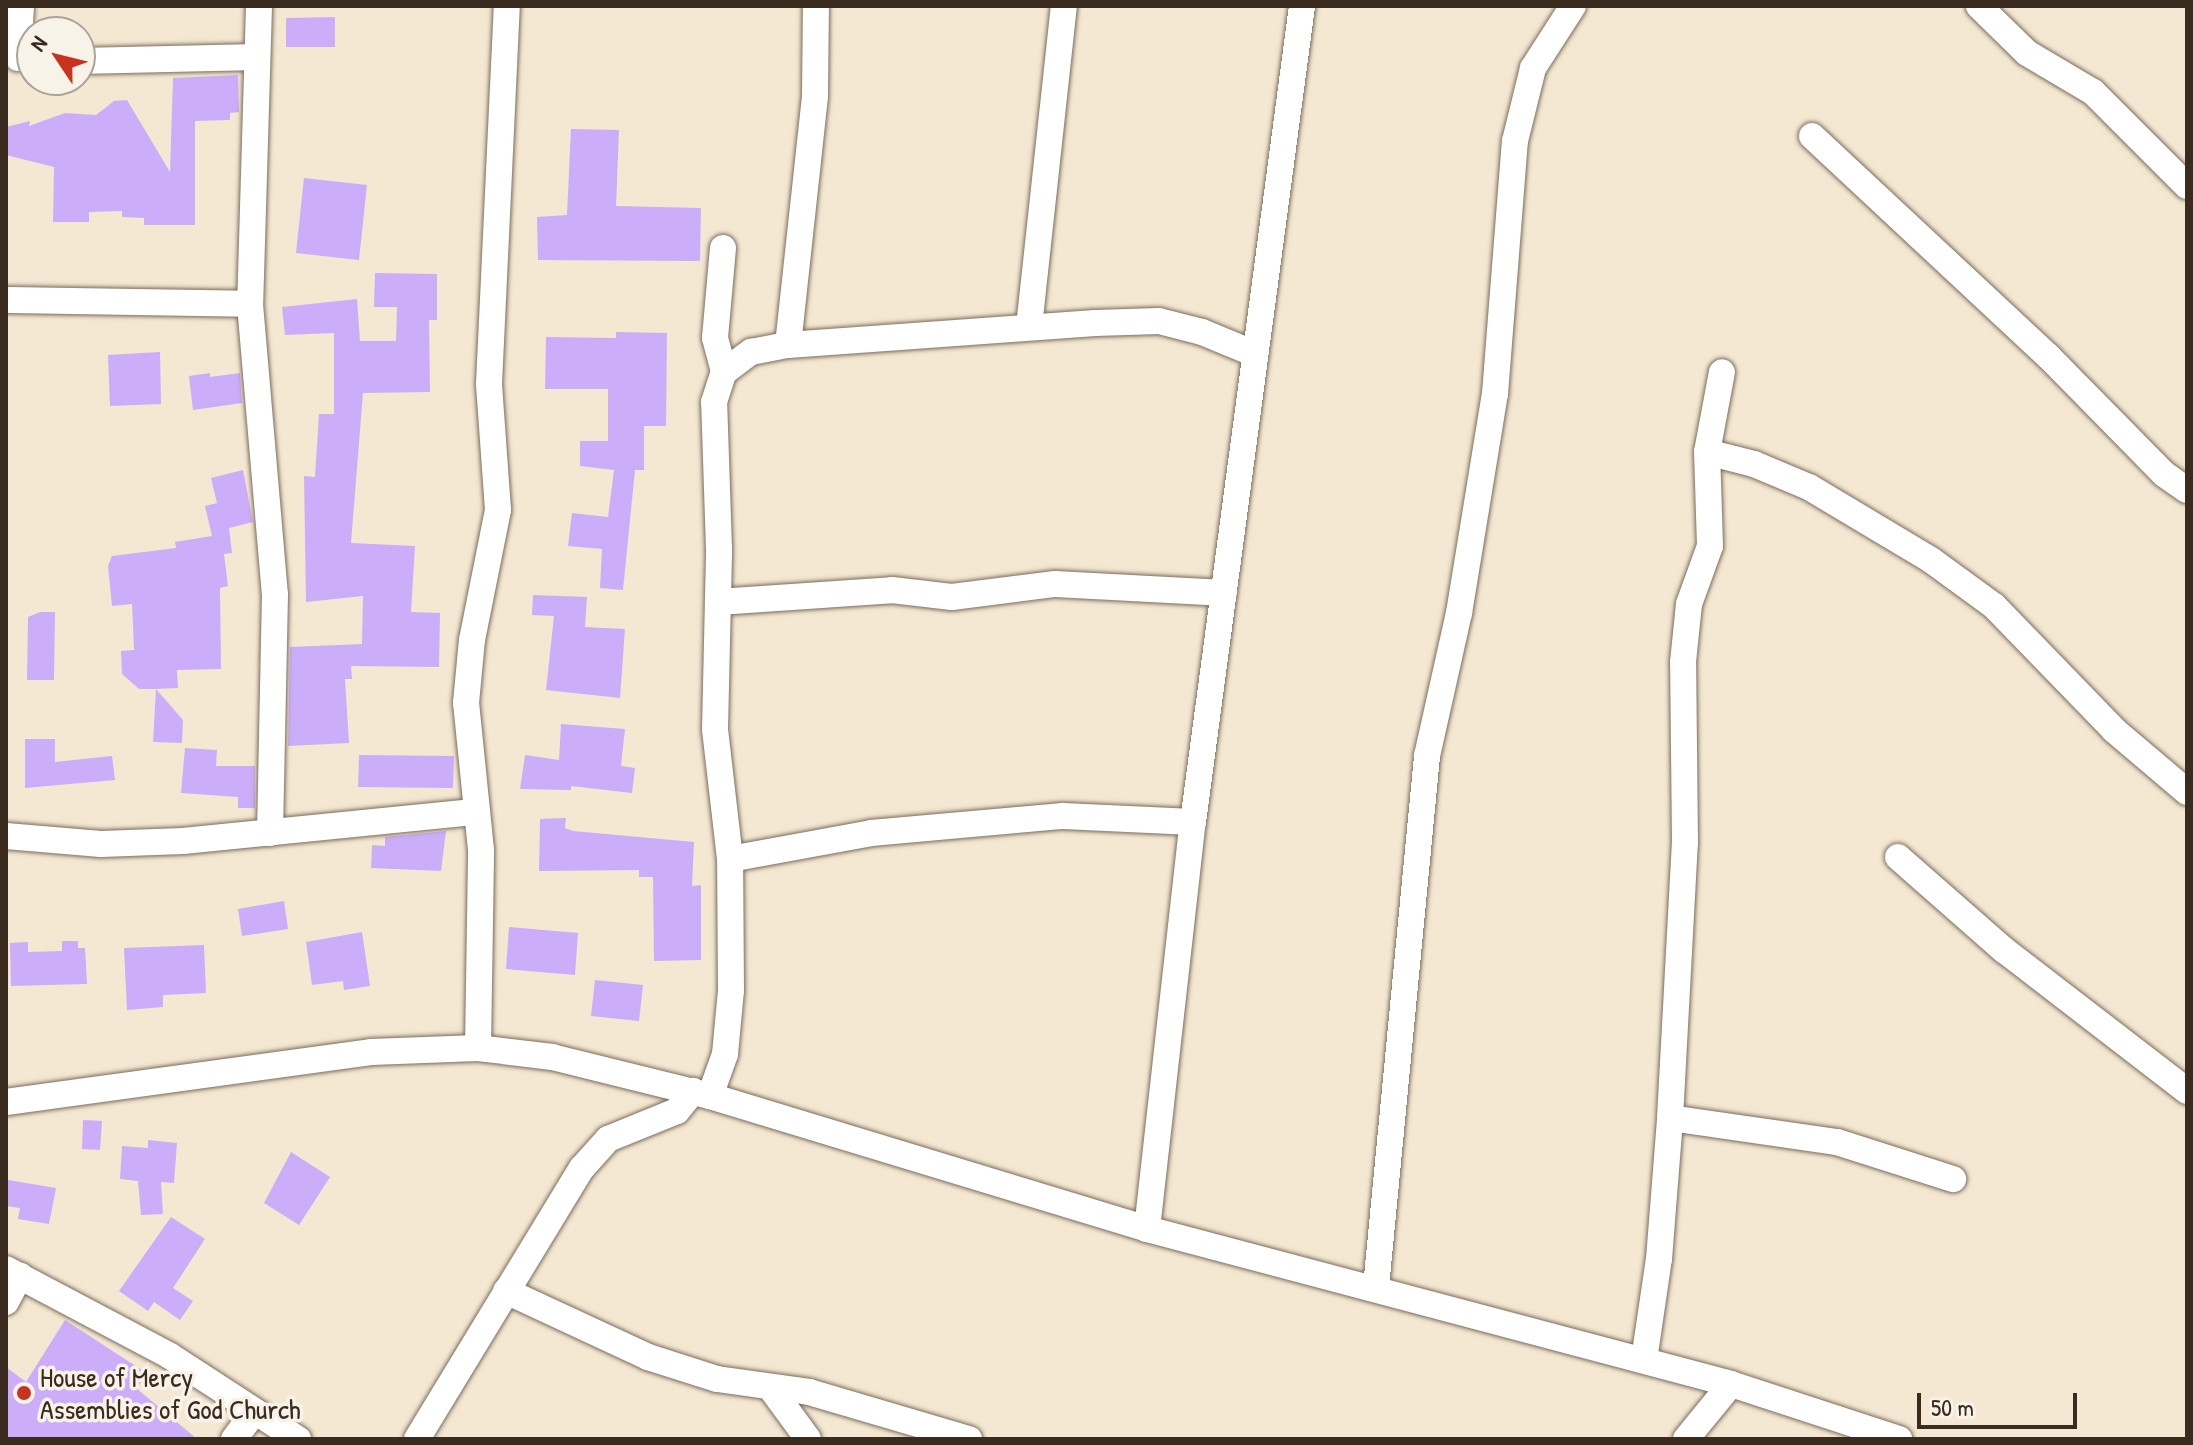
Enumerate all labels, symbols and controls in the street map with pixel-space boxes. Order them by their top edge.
north arrow [16,16,96,96]
text: N [22,30,54,57]
place label: House of Mercy Assemblies of God Church [40,1360,301,1426]
scale bar [1921,1377,2081,1427]
marker: House of Mercy Assemblies of God Church [15,1384,33,1402]
text: 50 m [1931,1391,1974,1423]

